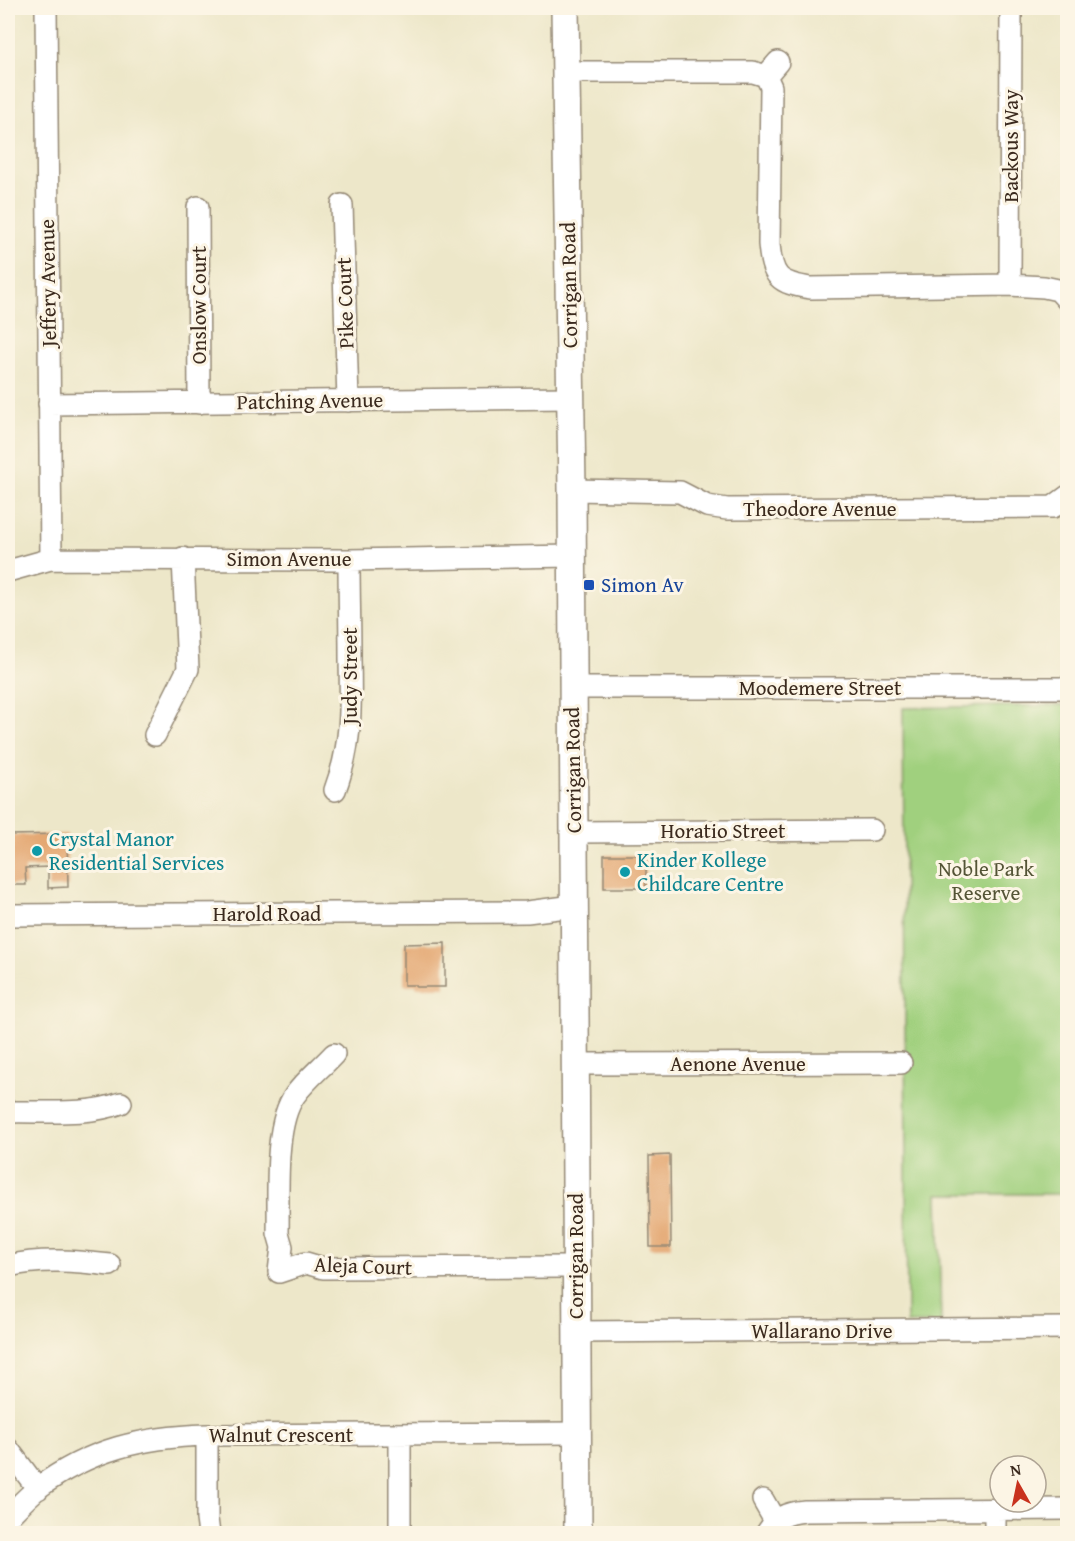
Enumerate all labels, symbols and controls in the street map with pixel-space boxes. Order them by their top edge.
street label: Backous Way [995,89,1026,203]
street label: Jeffery Avenue [31,219,64,350]
street label: Corrigan Road [552,221,585,348]
street label: Onslow Court [183,245,214,364]
street label: Pike Court [327,256,362,349]
street label: Patching Avenue [236,384,384,417]
street label: Theodore Avenue [743,493,897,524]
street label: Simon Avenue [227,543,352,574]
place label: Simon Av [601,569,684,600]
marker: Simon Av [582,578,596,592]
street label: Judy Street [334,627,365,728]
street label: Moodemere Street [739,672,902,703]
street label: Corrigan Road [556,706,589,833]
street label: Horatio Street [661,815,786,846]
place label: Crystal Manor Residential Services [49,823,224,878]
marker: Crystal Manor Residential Services [30,844,44,858]
place label: Kinder Kollege Childcare Centre [637,844,784,899]
park label: Noble Park Reserve [938,853,1034,908]
marker: Kinder Kollege Childcare Centre [618,865,632,879]
street label: Harold Road [213,898,322,929]
street label: Aenone Avenue [670,1048,806,1079]
street label: Corrigan Road [560,1192,591,1319]
street label: Aleja Court [313,1248,413,1283]
street label: Wallarano Drive [751,1315,893,1346]
street label: Walnut Crescent [209,1419,354,1450]
north arrow [988,1454,1048,1514]
text: N [1008,1456,1023,1482]

